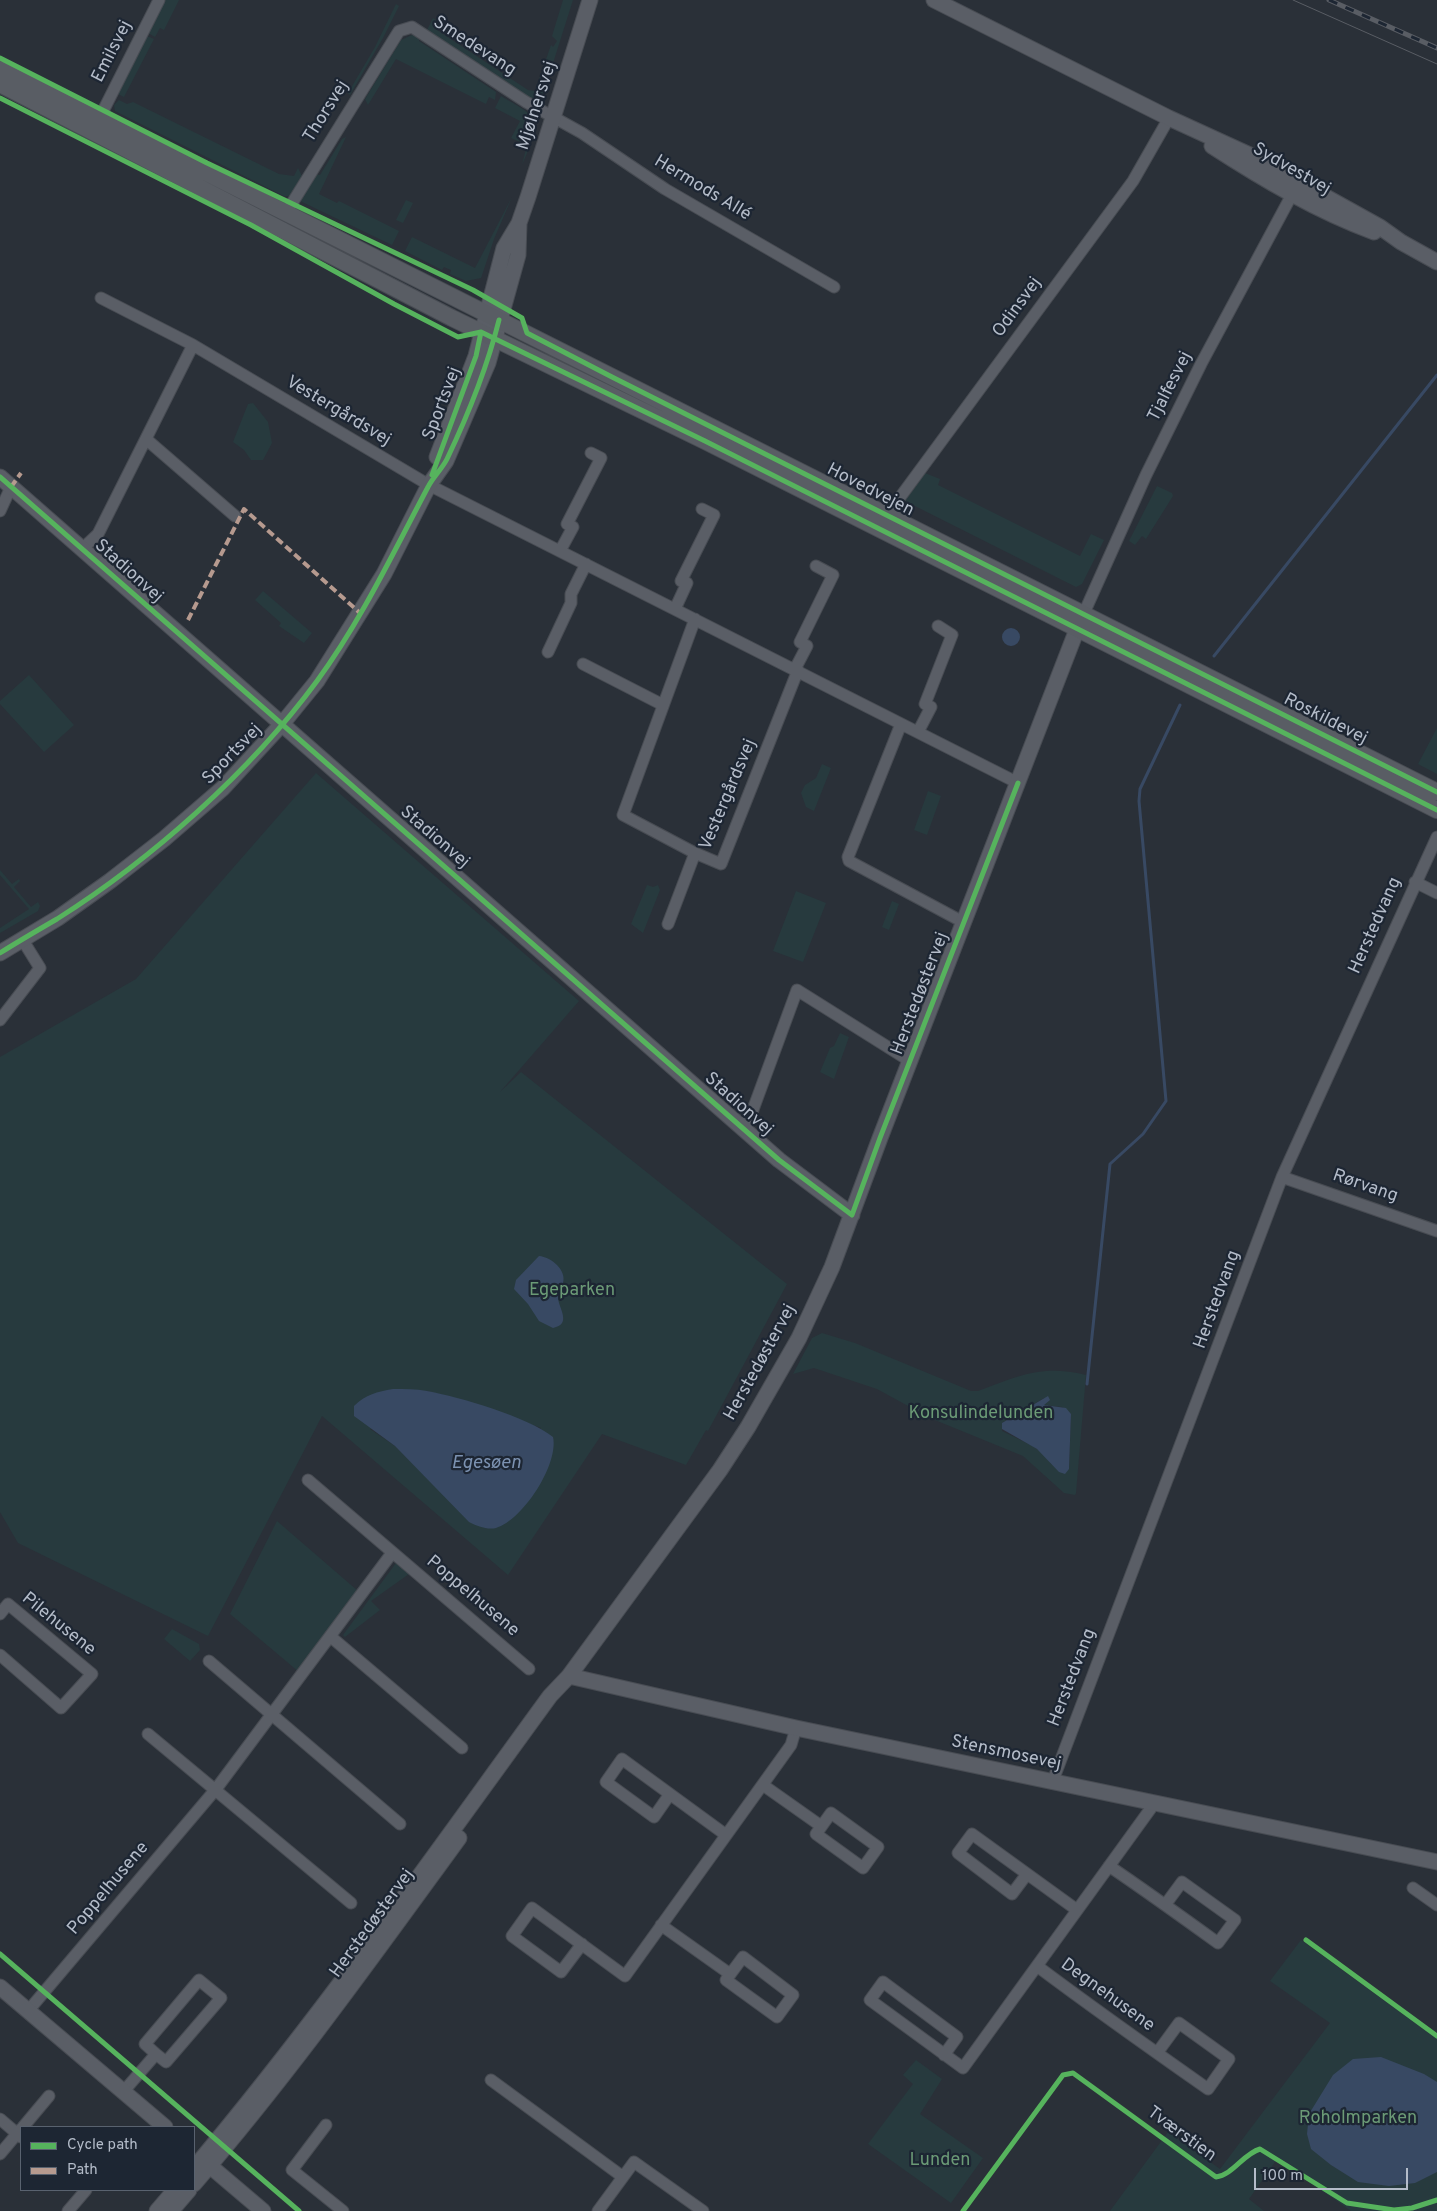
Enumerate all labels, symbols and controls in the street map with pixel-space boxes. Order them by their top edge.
street label: Smedevang [428,12,520,82]
street label: Emilsvej [88,17,138,87]
street label: Mjølnersvej [513,59,563,153]
street label: Thorsvej [300,77,354,147]
street label: Sydvestvej [1248,139,1334,201]
street label: Hermods Allé [650,152,754,226]
street label: Odinsvej [989,274,1047,342]
street label: Tjalfesvej [1144,348,1198,426]
street label: Sportsvej [419,364,467,444]
street label: Vestergårdsvej [282,372,394,452]
street label: Hovedvejen [823,460,917,522]
street label: Stadionvej [89,536,167,608]
street label: Roskildevej [1279,690,1371,750]
street label: Sportsvej [199,720,267,790]
street label: Vestergårdsvej [696,736,762,854]
street label: Stadionvej [395,802,473,874]
street label: Herstedvang [1345,874,1407,978]
street label: Herstedøstervej [888,930,954,1058]
street label: Stadionvej [699,1069,777,1141]
street label: Rørvang [1329,1166,1401,1208]
street label: Herstedvang [1190,1248,1246,1352]
park label: Egeparken [529,1280,615,1302]
street label: Herstedøstervej [720,1301,802,1425]
park label: Konsulindelunden [909,1403,1053,1425]
water label: Egesøen [451,1453,521,1475]
street label: Poppelhusene [421,1552,523,1642]
street label: Pilehusene [17,1589,99,1661]
street label: Herstedvang [1044,1626,1102,1730]
street label: Stensmosevej [949,1732,1063,1776]
street label: Poppelhusene [64,1838,154,1940]
street label: Herstedøstervej [326,1865,420,1983]
street label: Degnehusene [1056,1955,1158,2037]
street label: Tværstien [1142,2103,1220,2167]
park label: Roholmparken [1299,2108,1417,2130]
legend [20,2126,195,2191]
text: Cycle path [67,2136,138,2155]
park label: Lunden [910,2150,970,2172]
scale bar [1257,2158,1411,2190]
text: Path [67,2161,98,2180]
text: 100 m [1262,2167,1303,2186]

